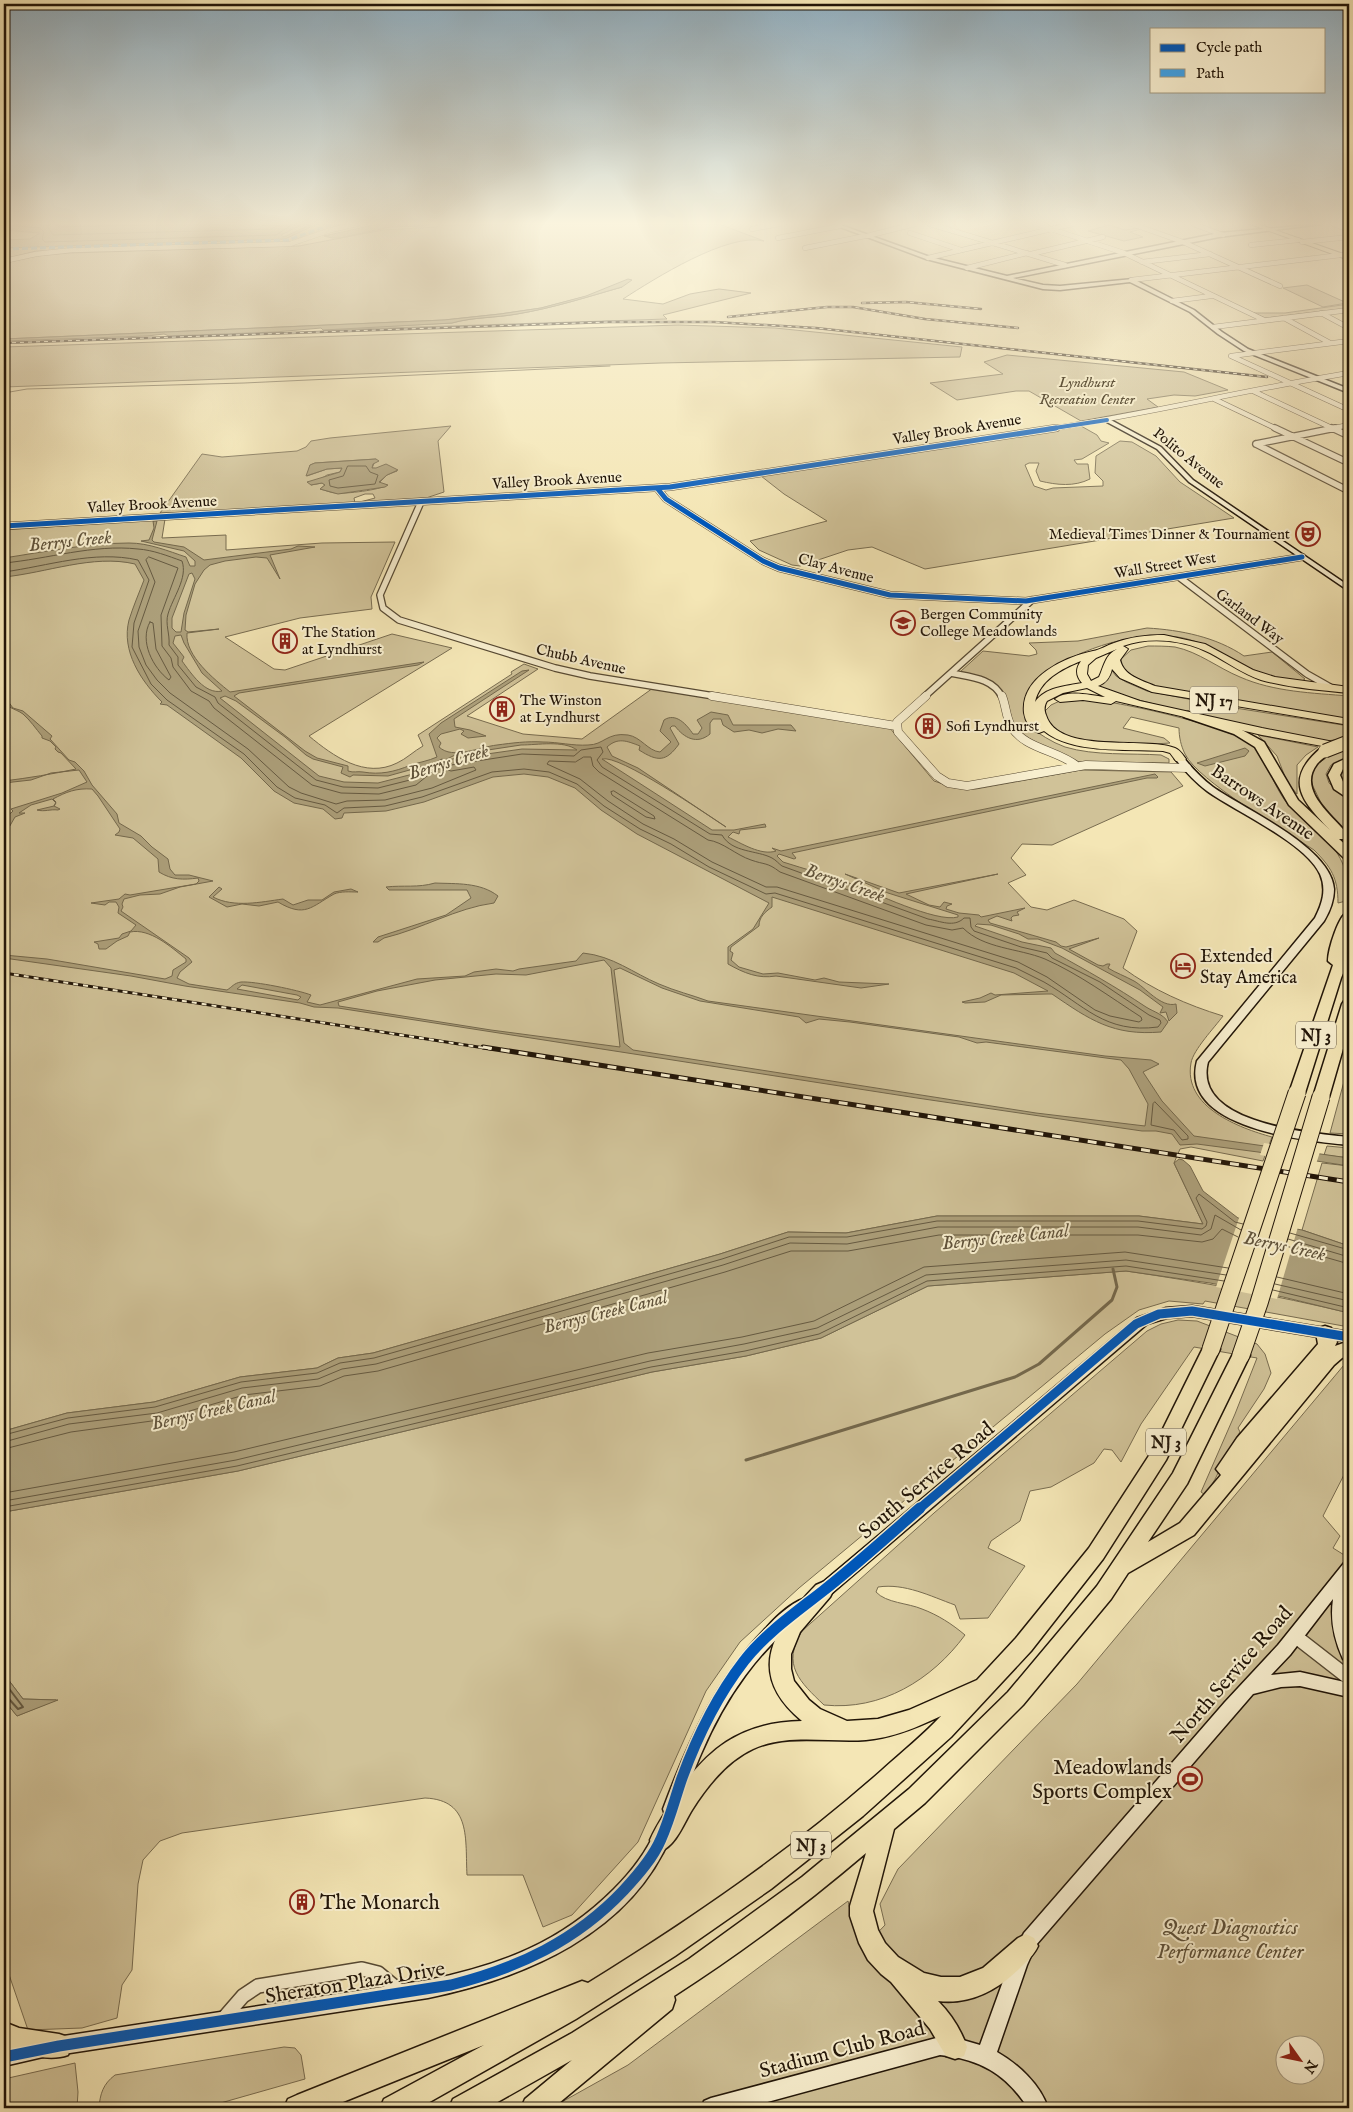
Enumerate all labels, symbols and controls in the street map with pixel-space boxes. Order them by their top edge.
legend [1150,28,1326,92]
text: Cycle path [1196,38,1262,57]
text: Path [1196,64,1224,83]
park label: Lyndhurst Recreation Center [1039,373,1136,409]
street label: Valley Brook Avenue [891,410,1023,449]
street label: Polito Avenue [1149,424,1228,493]
street label: Valley Brook Avenue [491,468,622,493]
street label: Valley Brook Avenue [86,492,217,517]
theatre icon: Medieval Times Dinner & Tournament [1295,521,1321,547]
place label: Medieval Times Dinner & Tournament [1049,525,1290,544]
water label: Berrys Creek [28,526,113,558]
street label: Wall Street West [1113,548,1217,583]
street label: Clay Avenue [796,549,876,588]
street label: Garland Way [1212,584,1288,649]
place label: Bergen Community College Meadowlands [920,605,1057,641]
school or university icon: Bergen Community College Meadowlands [890,610,916,636]
place label: The Station at Lyndhurst [302,623,382,659]
building icon: The Station at Lyndhurst [272,628,298,654]
street label: Chubb Avenue [534,640,628,679]
road number: NJ 17 [1190,686,1238,714]
place label: The Winston at Lyndhurst [520,691,602,727]
building icon: The Winston at Lyndhurst [489,696,515,722]
building icon: Sofi Lyndhurst [915,713,941,739]
place label: Sofi Lyndhurst [946,717,1039,736]
water label: Berrys Creek [405,739,492,787]
street label: Barrows Avenue [1206,760,1318,846]
water label: Berrys Creek [801,859,888,909]
place label: Extended Stay America [1200,946,1297,990]
hotel icon: Extended Stay America [1170,953,1196,979]
road number: NJ 3 [1296,1022,1336,1048]
water label: Berrys Creek Canal [941,1219,1071,1257]
water label: Berrys Creek [1241,1227,1328,1267]
water label: Berrys Creek Canal [541,1286,672,1340]
water label: Berrys Creek Canal [149,1385,280,1437]
street label: South Service Road [853,1416,1001,1546]
road number: NJ 3 [1146,1428,1186,1455]
street label: North Service Road [1165,1600,1300,1749]
place label: Meadowlands Sports Complex [1032,1755,1172,1806]
sports icon: Meadowlands Sports Complex [1177,1766,1203,1792]
road number: NJ 3 [791,1832,831,1858]
building icon: The Monarch [289,1889,315,1915]
place label: The Monarch [320,1890,440,1917]
park label: Quest Diagnostics Performance Center [1157,1915,1304,1966]
street label: Sheraton Plaza Drive [263,1956,447,2011]
street label: Stadium Club Road [757,2015,929,2086]
north arrow [1276,2034,1326,2084]
text: N [1299,2056,1321,2077]

